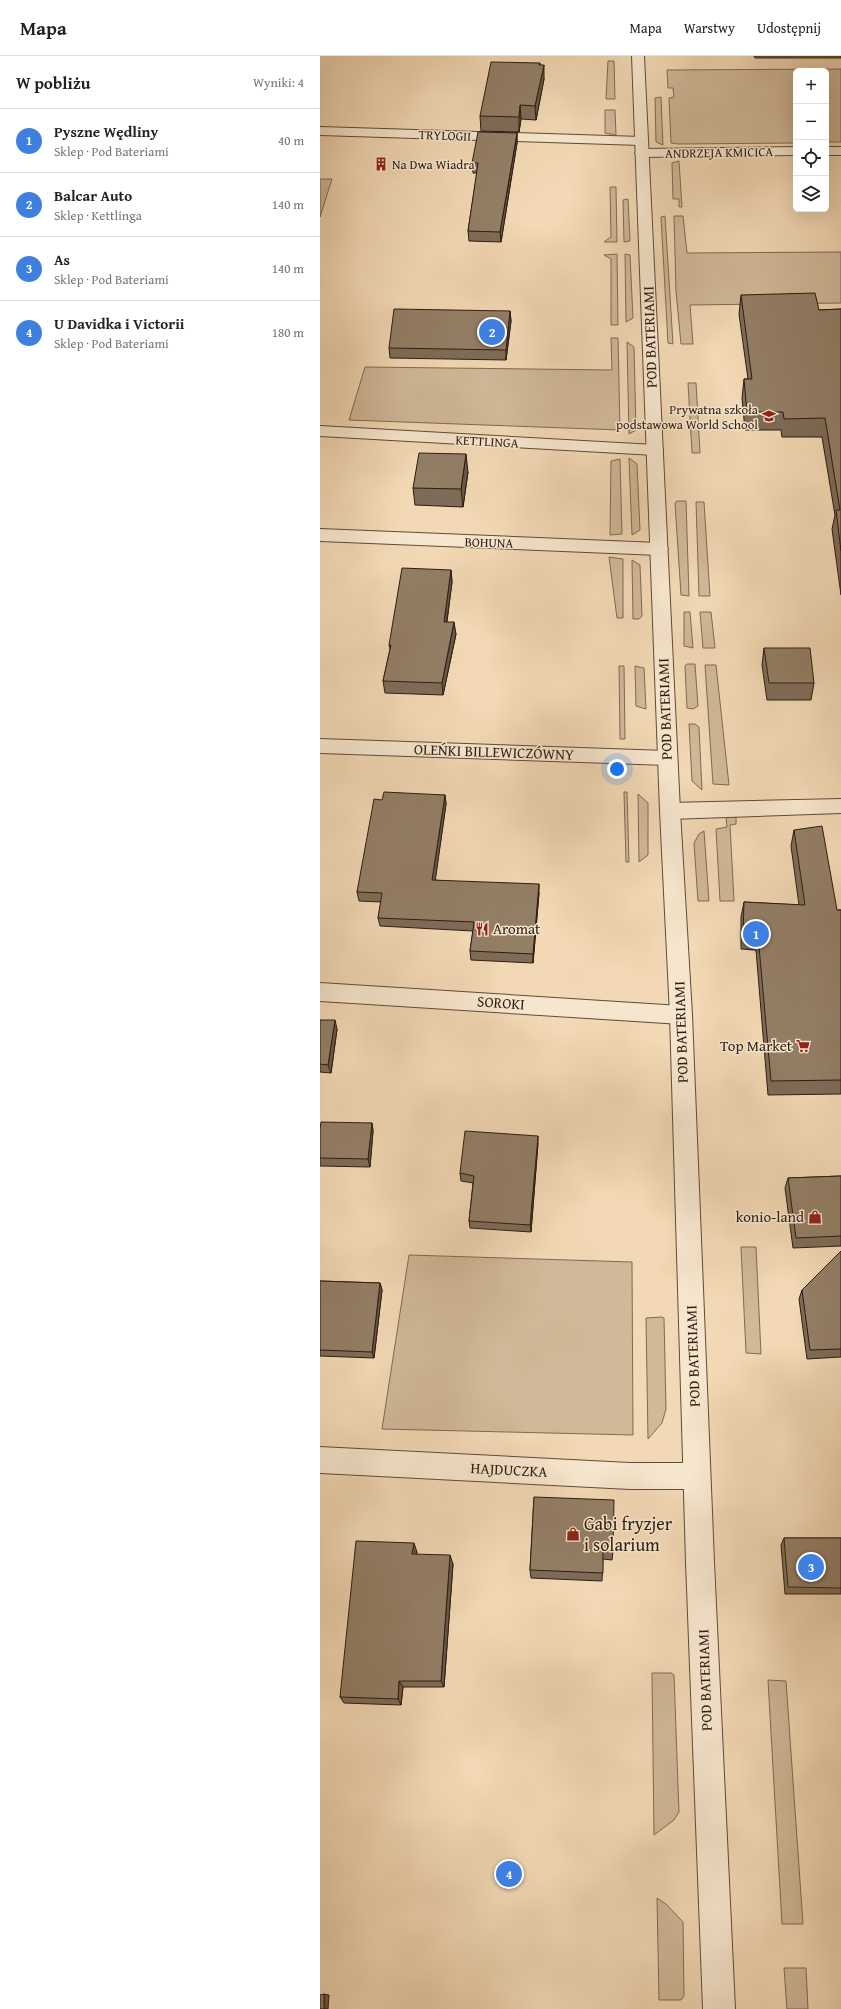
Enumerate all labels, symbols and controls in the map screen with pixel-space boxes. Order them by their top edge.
text: Mapa [20,14,67,42]
text: Mapa [630,18,662,38]
text: Warstwy [684,18,735,38]
text: Udostępnij [757,18,821,38]
map controls [793,68,829,212]
button: + [793,68,829,104]
text: W pobliżu [16,70,91,95]
text: Wyniki: 4 [253,73,304,92]
button: − [793,104,829,140]
text: Pyszne Wędliny [54,121,158,142]
street label: TRYLOGII [418,125,472,146]
text: 1 [26,131,32,150]
text: 40 m [278,131,304,150]
button: locate [793,140,829,176]
text: Sklep · Pod Bateriami [54,142,169,161]
street label: ANDRZEJA KMICICA [665,142,773,163]
place label: Na Dwa Wiadra [392,155,475,174]
building icon: Na Dwa Wiadra [373,156,389,172]
button: layers [793,176,829,212]
text: Balcar Auto [54,185,132,206]
text: 2 [26,195,32,214]
text: 140 m [272,195,304,214]
text: Sklep · Kettlinga [54,206,142,225]
text: As [54,249,70,270]
text: 3 [26,259,32,278]
text: 140 m [272,259,304,278]
text: Sklep · Pod Bateriami [54,270,169,289]
street label: POD BATERIAMI [637,286,662,388]
text: U Davidka i Victorii [54,313,185,334]
pin: 2 [479,317,505,347]
text: 4 [26,323,32,342]
text: 180 m [272,323,304,342]
text: Sklep · Pod Bateriami [54,334,169,353]
place label: Prywatna szkoła podstawowa World School [616,400,759,434]
school or university icon: Prywatna szkoła podstawowa World School [761,408,777,424]
street label: KETTLINGA [455,430,519,453]
street label: BOHUNA [464,532,514,553]
street label: POD BATERIAMI [652,658,677,760]
street label: OLEŃKI BILLEWICZÓWNY [414,738,574,765]
your location [607,759,627,779]
place label: Aromat [493,918,541,939]
pin: 1 [743,919,769,949]
restaurant icon: Aromat [474,921,490,937]
street label: POD BATERIAMI [668,981,693,1083]
street label: SOROKI [477,990,526,1015]
place label: Top Market [720,1035,793,1056]
supermarket icon: Top Market [795,1038,811,1054]
place label: konio-land [736,1206,804,1227]
shop icon: konio-land [807,1209,823,1225]
street label: POD BATERIAMI [680,1305,705,1407]
street label: HAJDUCZKA [470,1457,548,1482]
place label: Gabi fryzjer i solarium [584,1510,673,1558]
shop icon: Gabi fryzjer i solarium [565,1526,581,1542]
pin: 3 [798,1552,824,1582]
street label: POD BATERIAMI [692,1629,717,1731]
pin: 4 [496,1859,522,1889]

